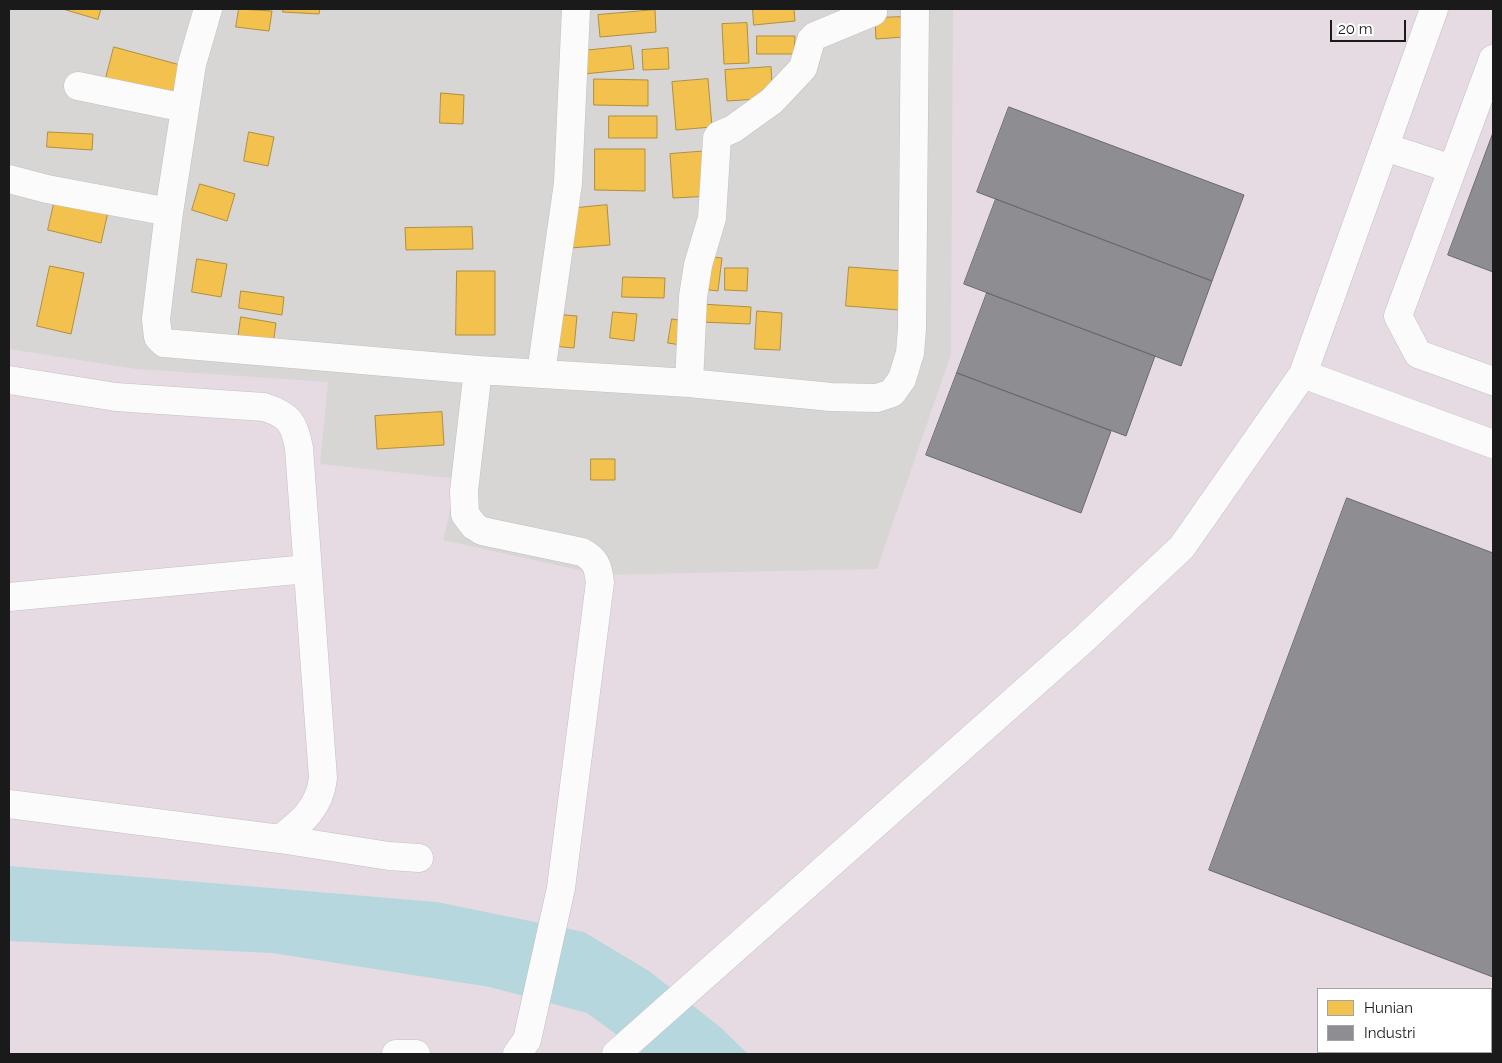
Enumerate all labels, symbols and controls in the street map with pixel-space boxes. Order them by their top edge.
scale bar [1332,10,1408,42]
text: 20 m [1338,20,1373,38]
legend [1317,988,1492,1053]
text: Hunian [1364,999,1413,1017]
text: Industri [1364,1024,1416,1042]

